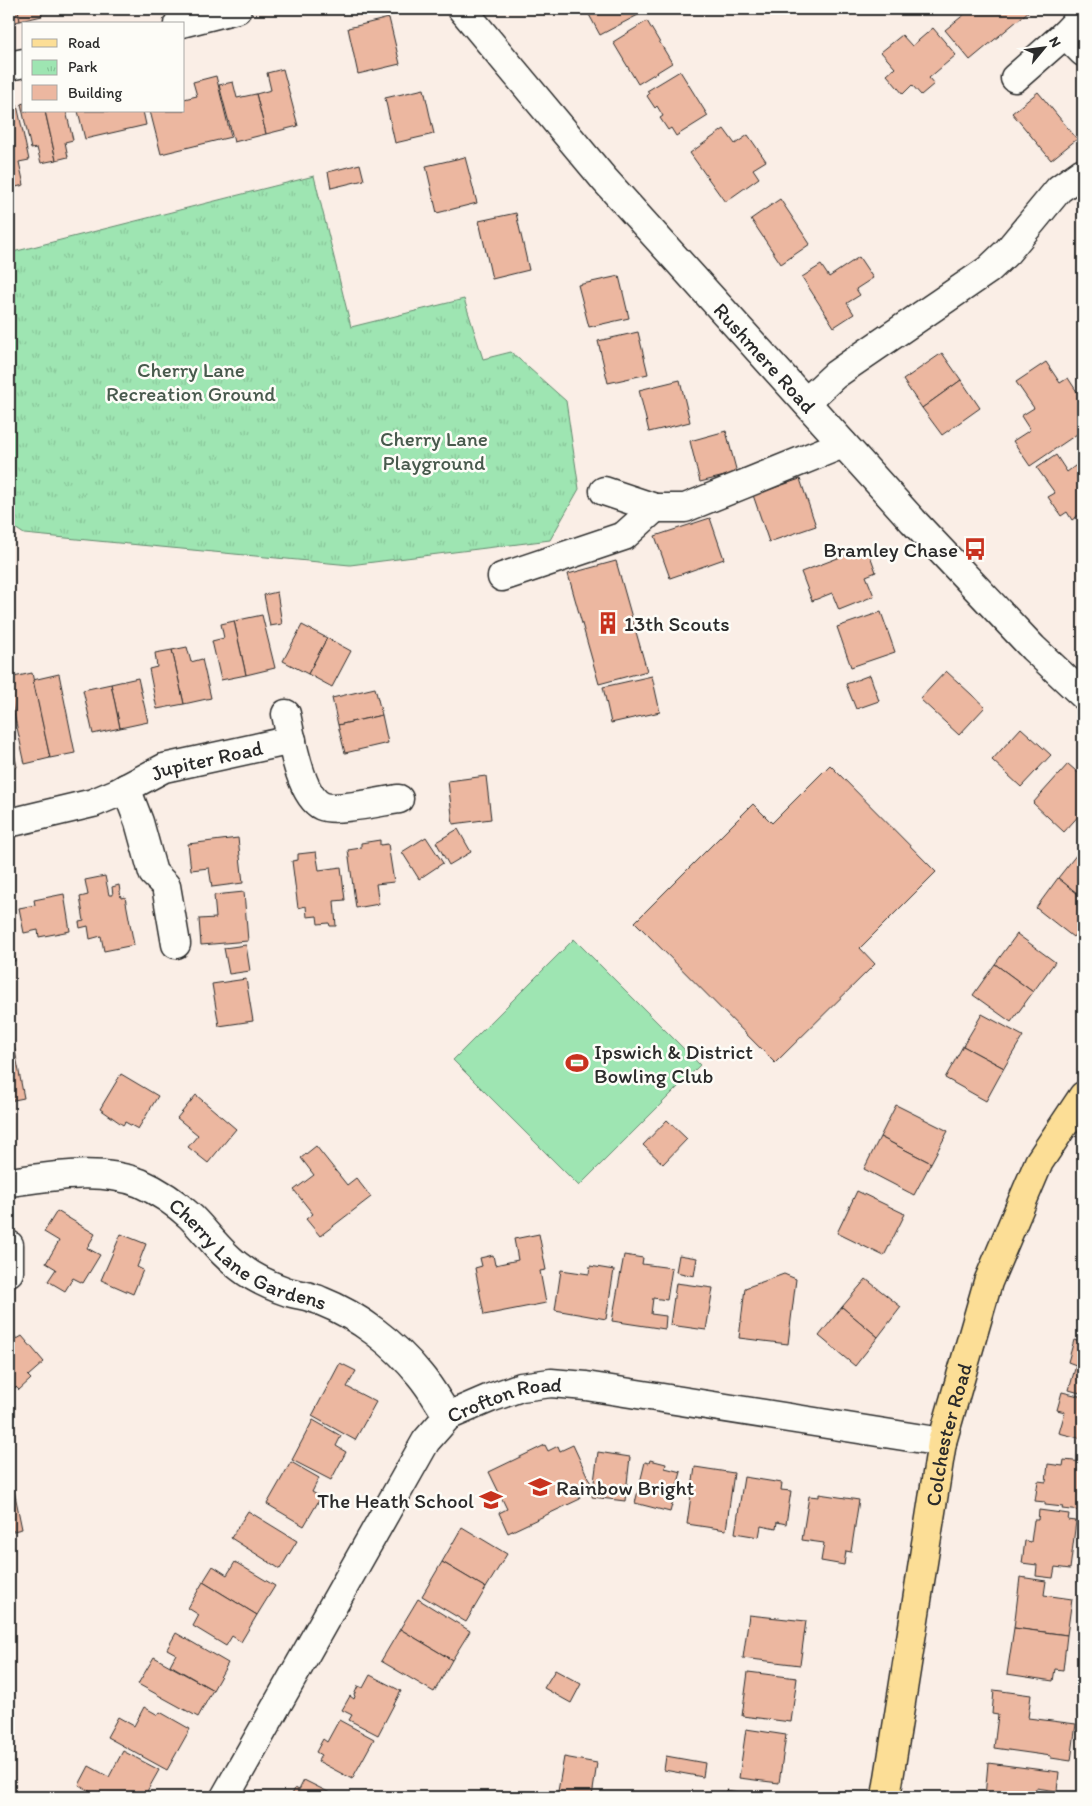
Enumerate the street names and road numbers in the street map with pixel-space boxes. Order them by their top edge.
street label: Rushmere Road [709,297,822,418]
street label: Jupiter Road [146,734,265,786]
street label: Cherry Lane Gardens [165,1192,331,1315]
street label: Colchester Road [920,1359,977,1508]
street label: Crofton Road [443,1371,564,1428]

